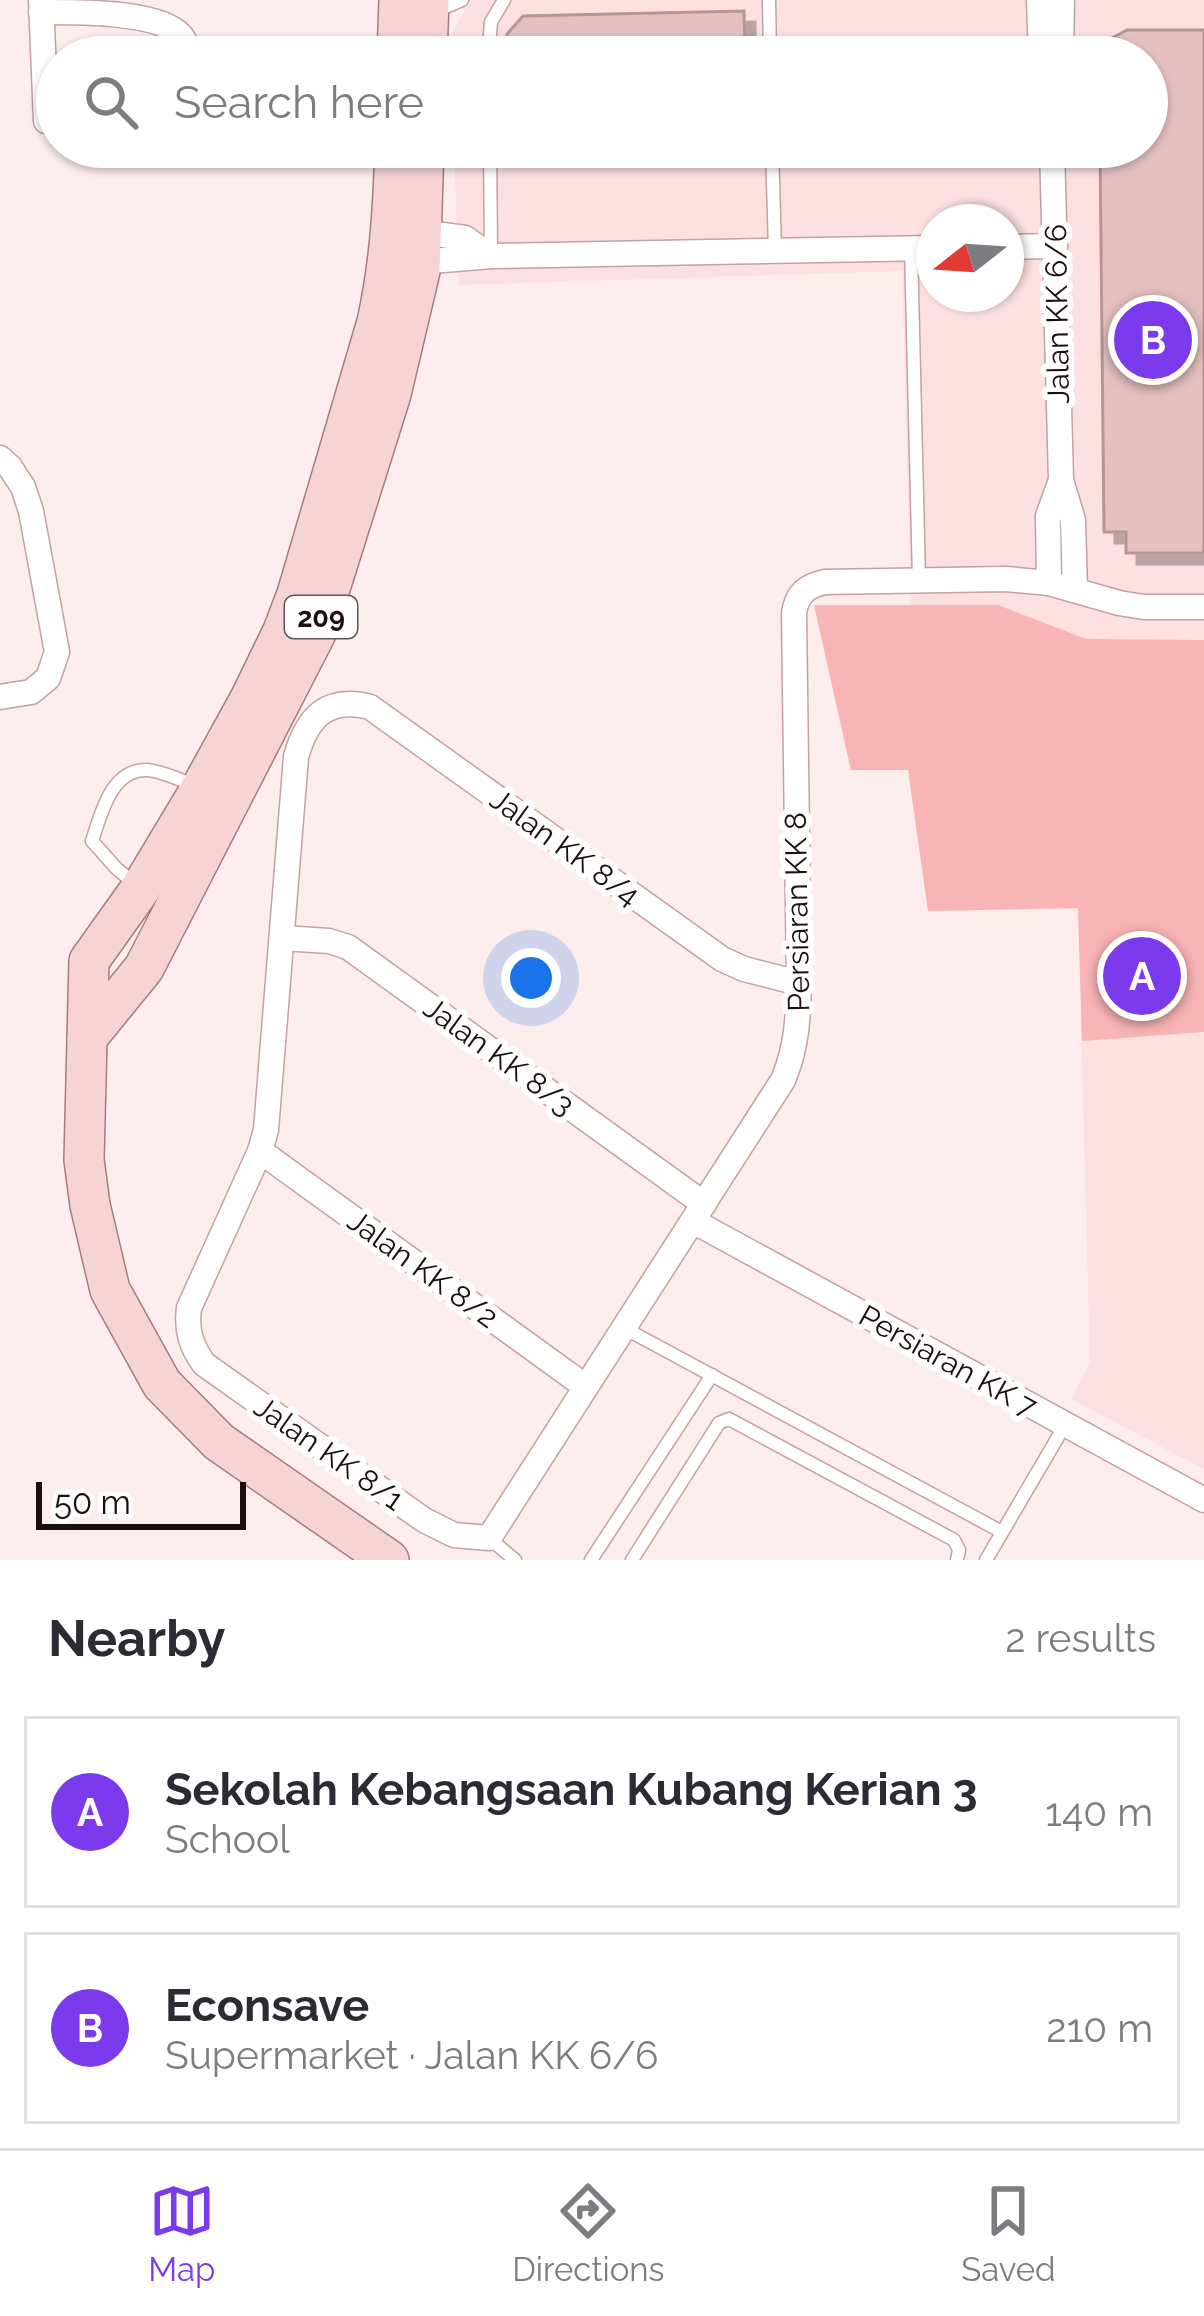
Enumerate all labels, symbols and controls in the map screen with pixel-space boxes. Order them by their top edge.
search box [36,36,1168,168]
icon: search [78,69,144,135]
text: Search here [174,76,424,129]
north arrow [916,204,1024,312]
street label: Jalan KK 6/6 [1038,224,1076,404]
pin: B [1114,295,1192,385]
road number: 209 [285,596,357,638]
street label: Jalan KK 8/4 [484,781,646,913]
street label: Persiaran KK 8 [778,812,816,1012]
pin: A [1103,931,1181,1021]
your location [501,948,561,1008]
street label: Jalan KK 8/3 [417,990,581,1122]
street label: Jalan KK 8/2 [341,1203,505,1335]
street label: Persiaran KK 7 [853,1298,1043,1424]
street label: Jalan KK 8/1 [248,1389,411,1517]
scale bar [36,1476,246,1529]
text: 50 m [54,1483,131,1522]
text: Nearby [48,1608,225,1668]
text: 2 results [1005,1615,1156,1661]
text: Sekolah Kebangsaan Kubang Kerian 3 [165,1763,978,1816]
text: A [77,1789,103,1835]
text: 140 m [1045,1789,1153,1835]
text: School [165,1816,290,1862]
text: Econsave [165,1979,369,2032]
text: B [77,2005,103,2051]
text: 210 m [1046,2005,1153,2051]
text: Supermarket · Jalan KK 6/6 [165,2032,659,2078]
tab: Map [148,2178,215,2289]
tab: Directions [512,2178,665,2289]
tab: Saved [961,2178,1056,2289]

